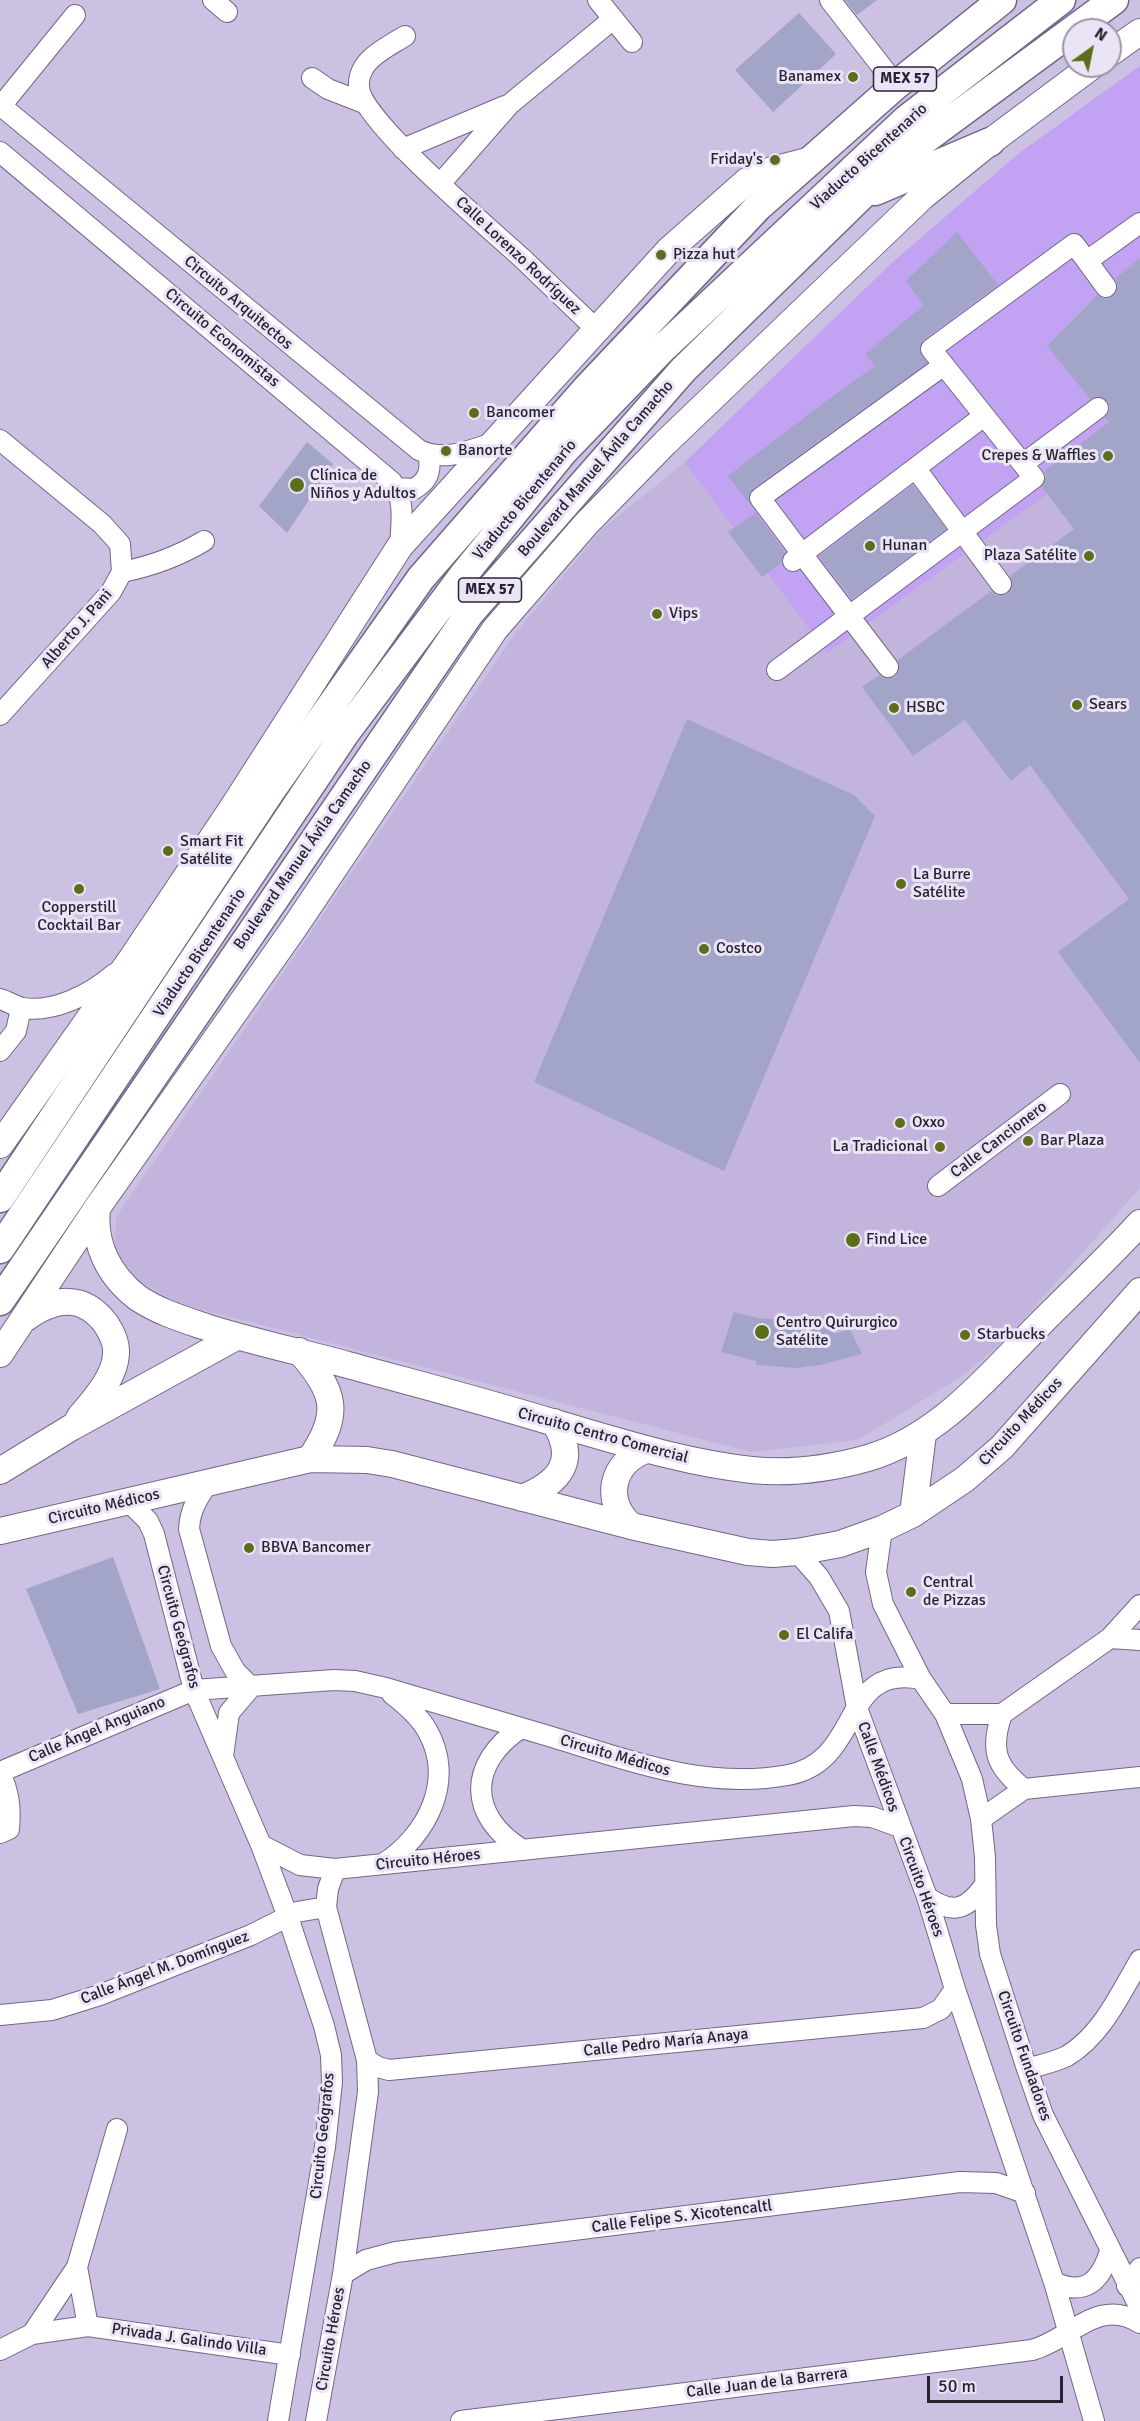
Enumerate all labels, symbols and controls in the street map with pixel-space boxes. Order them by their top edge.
north arrow [1062,18,1122,78]
text: N [1091,23,1111,46]
place label: Banamex [778,67,841,87]
road number: MEX 57 [874,67,936,91]
marker: Banamex [846,70,860,84]
street label: Viaducto Bicentenario [806,99,932,215]
place label: Friday's [710,150,763,170]
marker: Friday's [768,153,782,167]
street label: Calle Lorenzo Rodríguez [451,193,585,319]
place label: Pizza hut [673,245,735,265]
marker: Pizza hut [654,248,668,262]
street label: Circuito Arquitectos [180,252,296,354]
street label: Circuito Economistas [161,284,283,392]
street label: Boulevard Manuel Ávila Camacho [514,377,678,561]
place label: Bancomer [486,403,555,423]
marker: Bancomer [467,406,481,420]
street label: Viaducto Bicentenario [469,436,581,564]
place label: Banorte [458,441,513,461]
marker: Banorte [439,444,453,458]
place label: Crepes & Waffles [982,446,1096,466]
marker: Crepes & Waffles [1101,449,1115,463]
place label: Clínica de Niños y Adultos [310,466,416,504]
marker: Clínica de Niños y Adultos [288,476,306,494]
place label: Hunan [882,536,927,556]
marker: Hunan [863,539,877,553]
place label: Plaza Satélite [984,546,1077,566]
marker: Plaza Satélite [1082,549,1096,563]
road number: MEX 57 [458,578,522,602]
street label: Alberto J. Pani [37,585,117,673]
place label: Vips [669,604,698,624]
marker: Vips [650,607,664,621]
place label: Sears [1089,695,1127,715]
place label: HSBC [906,698,945,718]
marker: Sears [1070,698,1084,712]
marker: HSBC [887,701,901,715]
street label: Boulevard Manuel Ávila Camacho [230,756,376,954]
place label: Smart Fit Satélite [180,832,243,870]
marker: Smart Fit Satélite [161,844,175,858]
place label: La Burre Satélite [913,865,971,903]
marker: La Burre Satélite [894,877,908,891]
marker: Copperstill Cocktail Bar [72,882,86,896]
street label: Viaducto Bicentenario [150,885,250,1021]
place label: Copperstill Cocktail Bar [37,898,121,936]
place label: Costco [716,939,762,959]
marker: Costco [697,942,711,956]
street label: Calle Cancionero [947,1098,1051,1182]
place label: Oxxo [912,1113,945,1133]
marker: Oxxo [893,1116,907,1130]
place label: Bar Plaza [1040,1131,1104,1151]
marker: Bar Plaza [1021,1134,1035,1148]
place label: La Tradicional [833,1137,928,1157]
marker: La Tradicional [933,1140,947,1154]
place label: Find Lice [866,1230,927,1250]
marker: Find Lice [844,1231,862,1249]
place label: Centro Quirurgico Satélite [776,1313,898,1351]
marker: Centro Quirurgico Satélite [753,1323,771,1341]
place label: Starbucks [977,1325,1045,1345]
marker: Starbucks [958,1328,972,1342]
street label: Circuito Médicos [975,1374,1067,1470]
street label: Circuito Centro Comercial [516,1404,690,1468]
street label: Circuito Médicos [46,1485,162,1529]
place label: BBVA Bancomer [261,1538,371,1558]
marker: BBVA Bancomer [242,1541,256,1555]
street label: Circuito Geógrafos [152,1563,204,1691]
place label: Central de Pizzas [923,1573,986,1611]
marker: Central de Pizzas [904,1585,918,1599]
place label: El Califa [796,1625,853,1645]
marker: El Califa [777,1628,791,1642]
street label: Calle Ángel Anguiano [26,1693,168,1767]
street label: Calle Médicos [853,1719,903,1815]
street label: Circuito Médicos [558,1731,672,1781]
street label: Circuito Héroes [894,1834,948,1940]
street label: Circuito Héroes [375,1845,481,1875]
street label: Calle Ángel M. Domínguez [78,1927,252,2009]
street label: Circuito Fundadores [993,1988,1055,2124]
street label: Calle Pedro María Anaya [583,2025,749,2061]
street label: Circuito Geógrafos [307,2072,339,2200]
street label: Calle Felipe S. Xicotencaltl [591,2196,773,2238]
street label: Circuito Héroes [312,2286,350,2392]
street label: Privada J. Galindo Villa [110,2320,268,2360]
street label: Calle Juan de la Barrera [685,2364,849,2402]
scale bar [930,2364,1066,2402]
text: 50 m [938,2375,976,2397]

